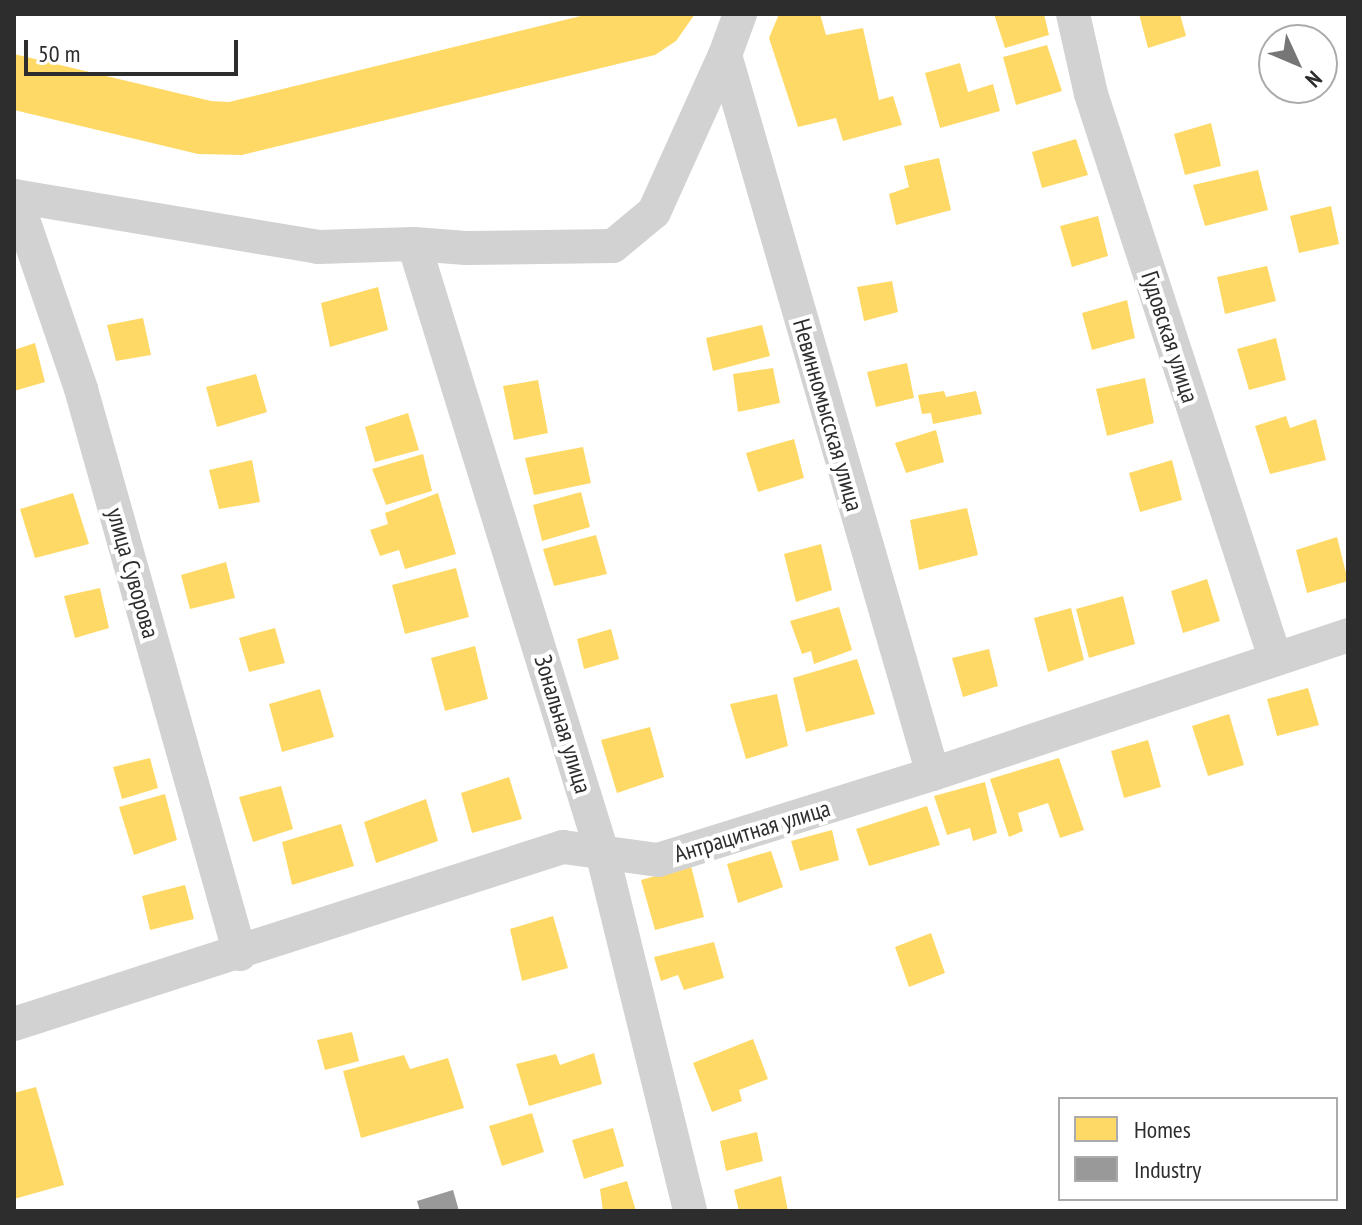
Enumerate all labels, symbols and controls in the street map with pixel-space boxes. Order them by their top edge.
scale bar [28,24,242,74]
north arrow [1258,24,1338,104]
text: 50 m [38,38,80,69]
text: N [1300,65,1328,93]
street label: Гудовская улица [1135,268,1205,406]
street label: Невинномысская улица [787,315,869,515]
street label: улица Суворова [101,505,165,641]
street label: Зональная улица [528,651,598,797]
street label: Антрацитная улица [670,794,834,868]
legend [1058,1097,1338,1201]
text: Homes [1134,1114,1191,1145]
text: Industry [1134,1154,1201,1185]

